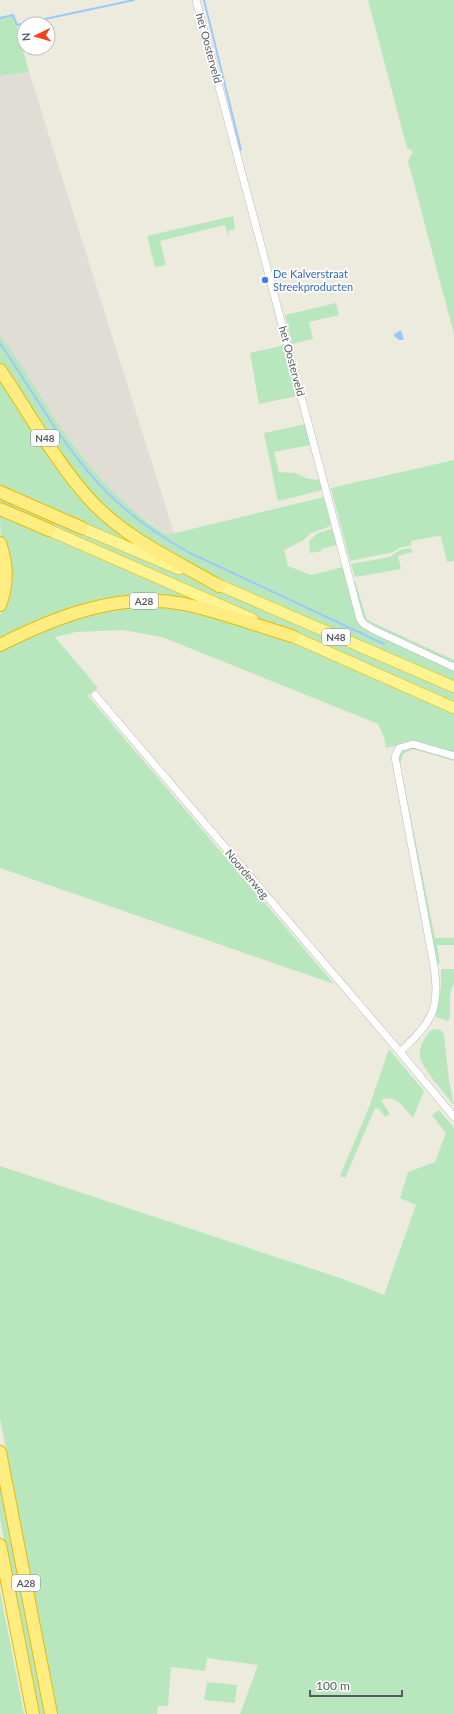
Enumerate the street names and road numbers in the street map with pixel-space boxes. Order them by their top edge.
street label: het Oosterveld [194,11,225,84]
street label: het Oosterveld [277,324,308,397]
road number: N48 [31,430,59,446]
road number: A28 [130,593,158,609]
road number: N48 [322,629,350,645]
street label: Noorderweg [223,846,272,901]
road number: A28 [12,1575,40,1591]

